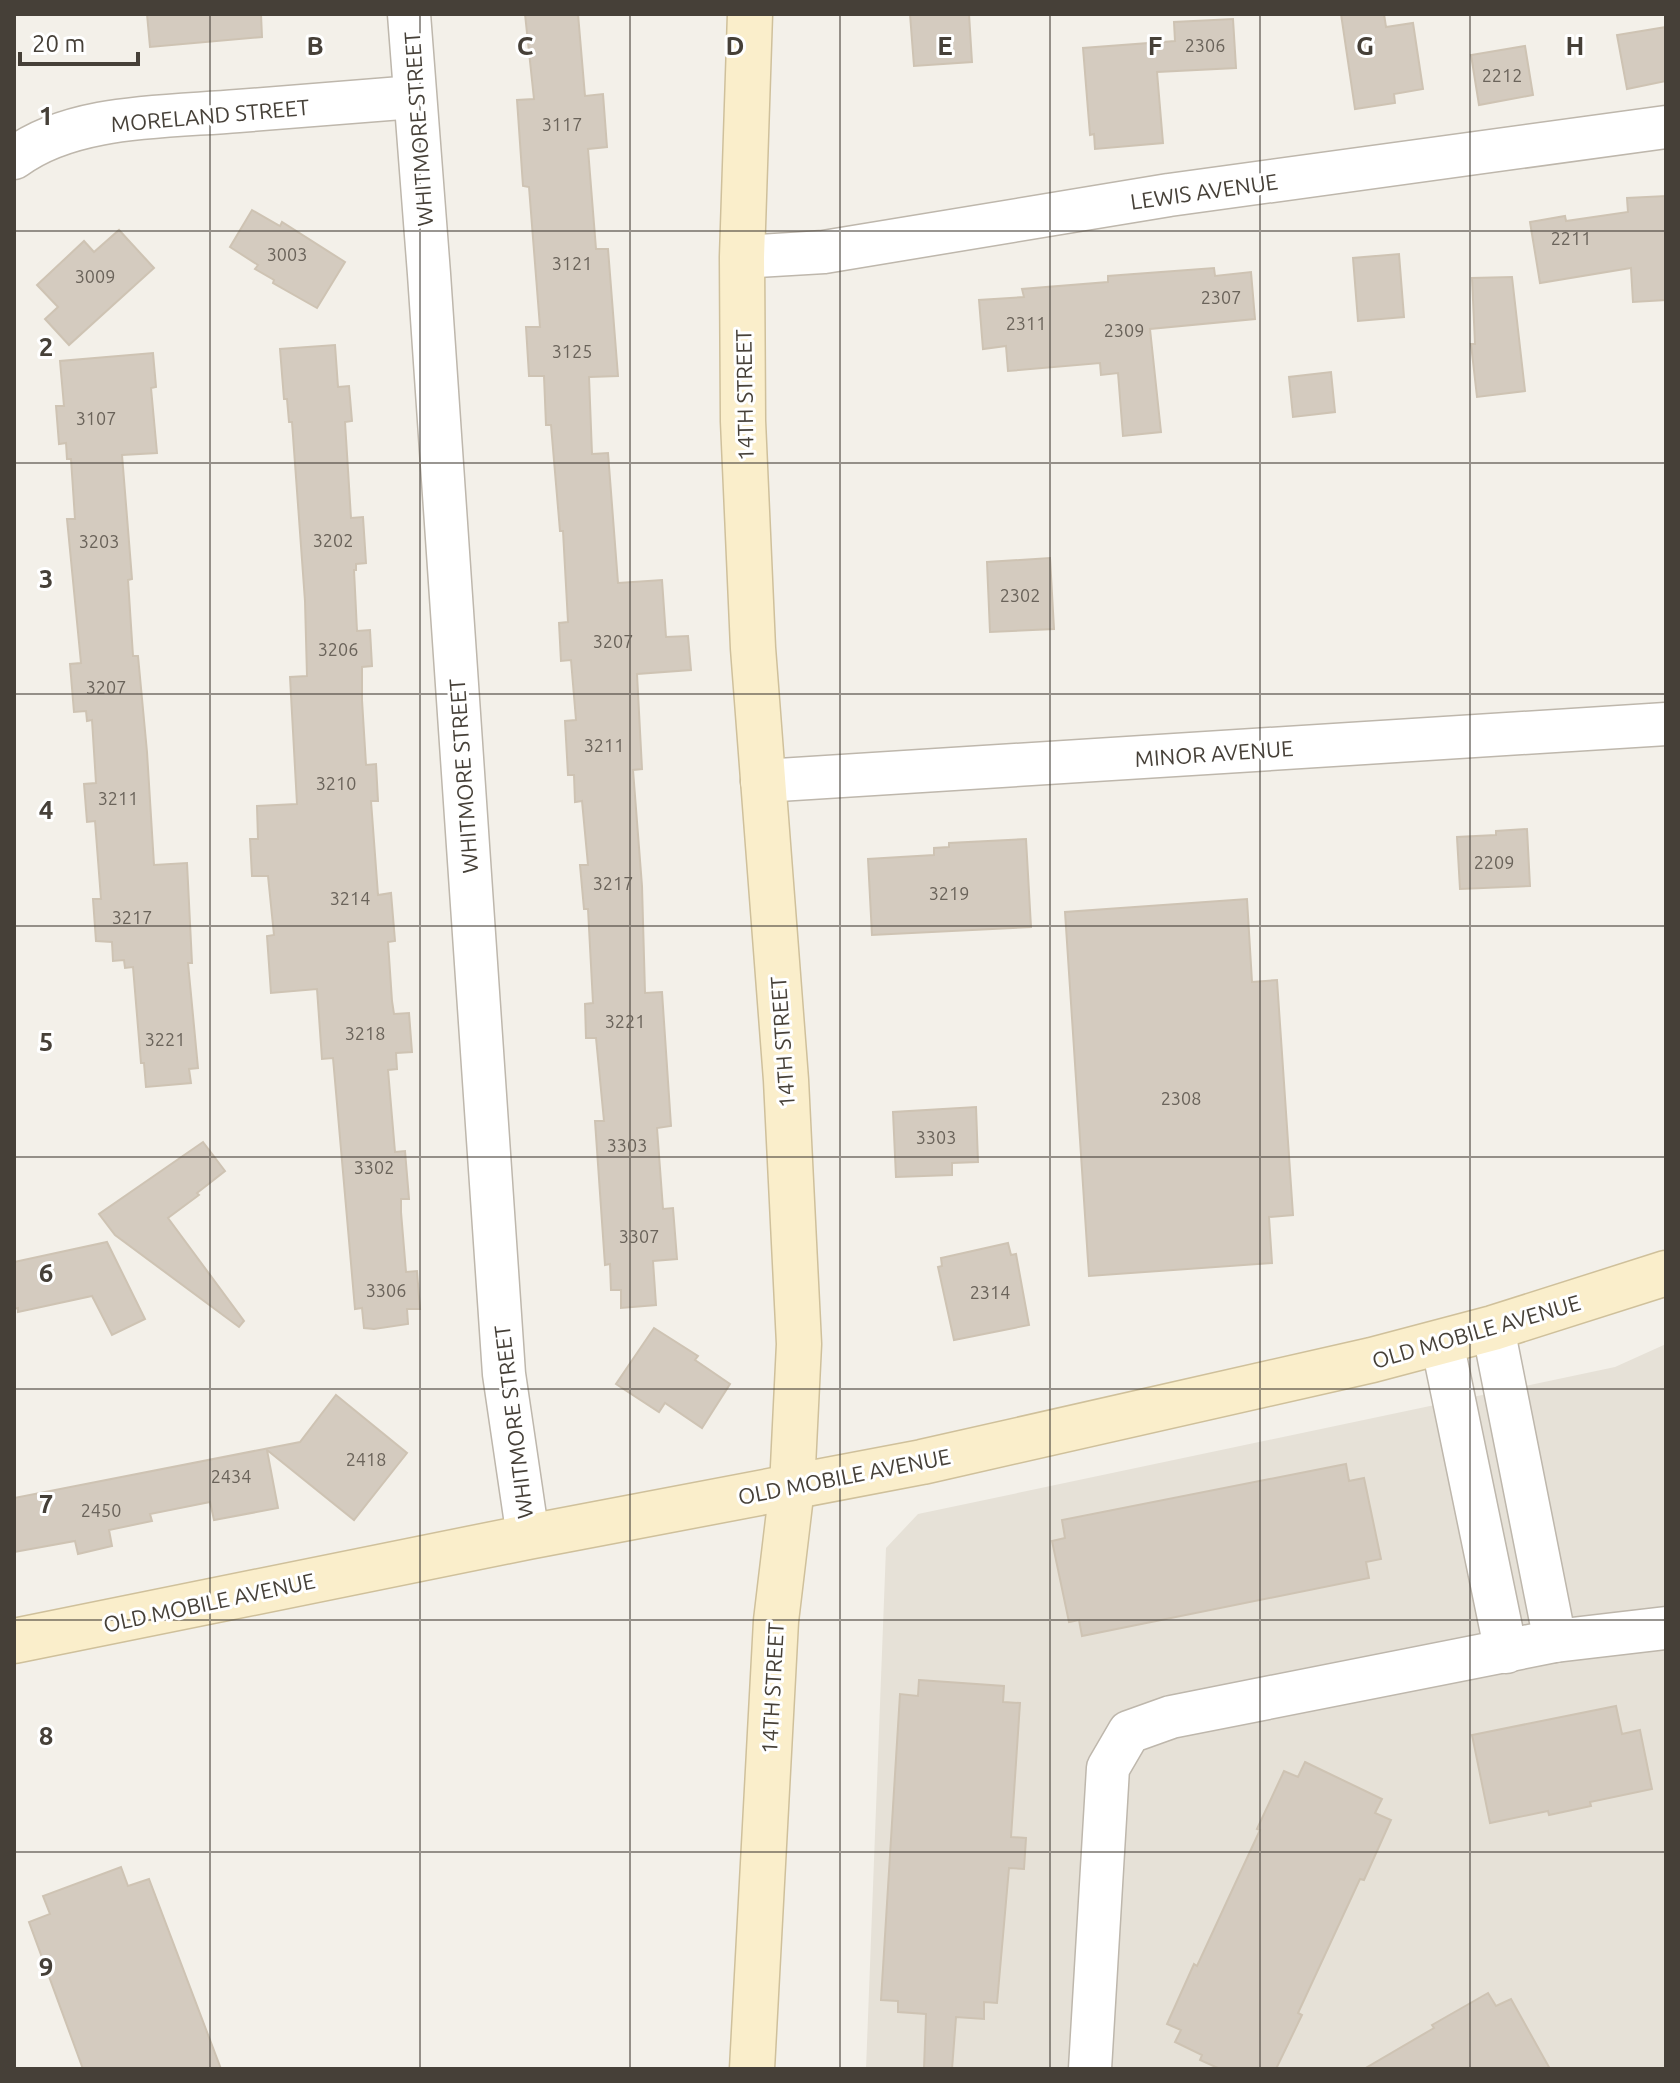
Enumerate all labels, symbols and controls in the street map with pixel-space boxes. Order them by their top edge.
scale bar [20,16,138,66]
text: 20 m [32,30,85,57]
text: B [306,31,324,60]
street label: WHITMORE STREET [399,31,437,227]
text: C [517,31,534,60]
text: D [726,31,744,60]
text: E [937,31,953,60]
text: F [1148,31,1162,60]
text: G [1356,31,1374,60]
text: H [1566,31,1584,60]
house number: 2306 [1185,35,1225,55]
house number: 2212 [1482,65,1522,85]
street label: MORELAND STREET [110,94,310,136]
text: 1 [39,101,53,130]
house number: 3117 [542,114,582,134]
street label: LEWIS AVENUE [1129,168,1279,214]
house number: 2211 [1551,228,1591,248]
house number: 3003 [267,244,307,264]
house number: 3121 [552,253,592,273]
house number: 3009 [75,266,115,286]
house number: 2307 [1201,287,1241,307]
house number: 2311 [1006,313,1046,333]
house number: 2309 [1104,320,1144,340]
street label: 14TH STREET [730,329,758,461]
text: 2 [39,332,53,361]
house number: 3125 [552,341,592,361]
house number: 3107 [76,408,116,428]
house number: 3202 [313,530,353,550]
house number: 3203 [79,531,119,551]
text: 3 [39,564,53,593]
house number: 2302 [1000,585,1040,605]
house number: 3207 [593,631,633,651]
house number: 3206 [318,639,358,659]
house number: 3207 [86,677,126,697]
street label: WHITMORE STREET [444,678,482,874]
house number: 3211 [584,735,624,755]
street label: MINOR AVENUE [1134,735,1294,771]
house number: 3210 [316,773,356,793]
house number: 3211 [98,788,138,808]
text: 4 [39,795,53,824]
house number: 2209 [1474,852,1514,872]
house number: 3217 [593,873,633,893]
house number: 3219 [929,883,969,903]
house number: 3214 [330,888,370,908]
house number: 3217 [112,907,152,927]
street label: 14TH STREET [765,975,799,1109]
house number: 3221 [605,1011,645,1031]
house number: 3218 [345,1023,385,1043]
text: 5 [39,1027,53,1056]
house number: 3221 [145,1029,185,1049]
house number: 2308 [1161,1088,1201,1108]
house number: 3303 [916,1127,956,1147]
house number: 3303 [607,1135,647,1155]
house number: 3302 [354,1157,394,1177]
house number: 3307 [619,1226,659,1246]
text: 6 [39,1258,53,1287]
house number: 3306 [366,1280,406,1300]
house number: 2314 [970,1282,1010,1302]
street label: OLD MOBILE AVENUE [1369,1289,1583,1373]
street label: WHITMORE STREET [489,1324,537,1520]
street label: OLD MOBILE AVENUE [736,1443,952,1509]
house number: 2418 [346,1449,386,1469]
house number: 2434 [211,1466,251,1486]
text: 7 [39,1489,53,1518]
house number: 2450 [81,1500,121,1520]
street label: OLD MOBILE AVENUE [101,1567,317,1637]
street label: 14TH STREET [756,1622,788,1754]
text: 8 [39,1721,53,1750]
text: 9 [39,1952,53,1981]

